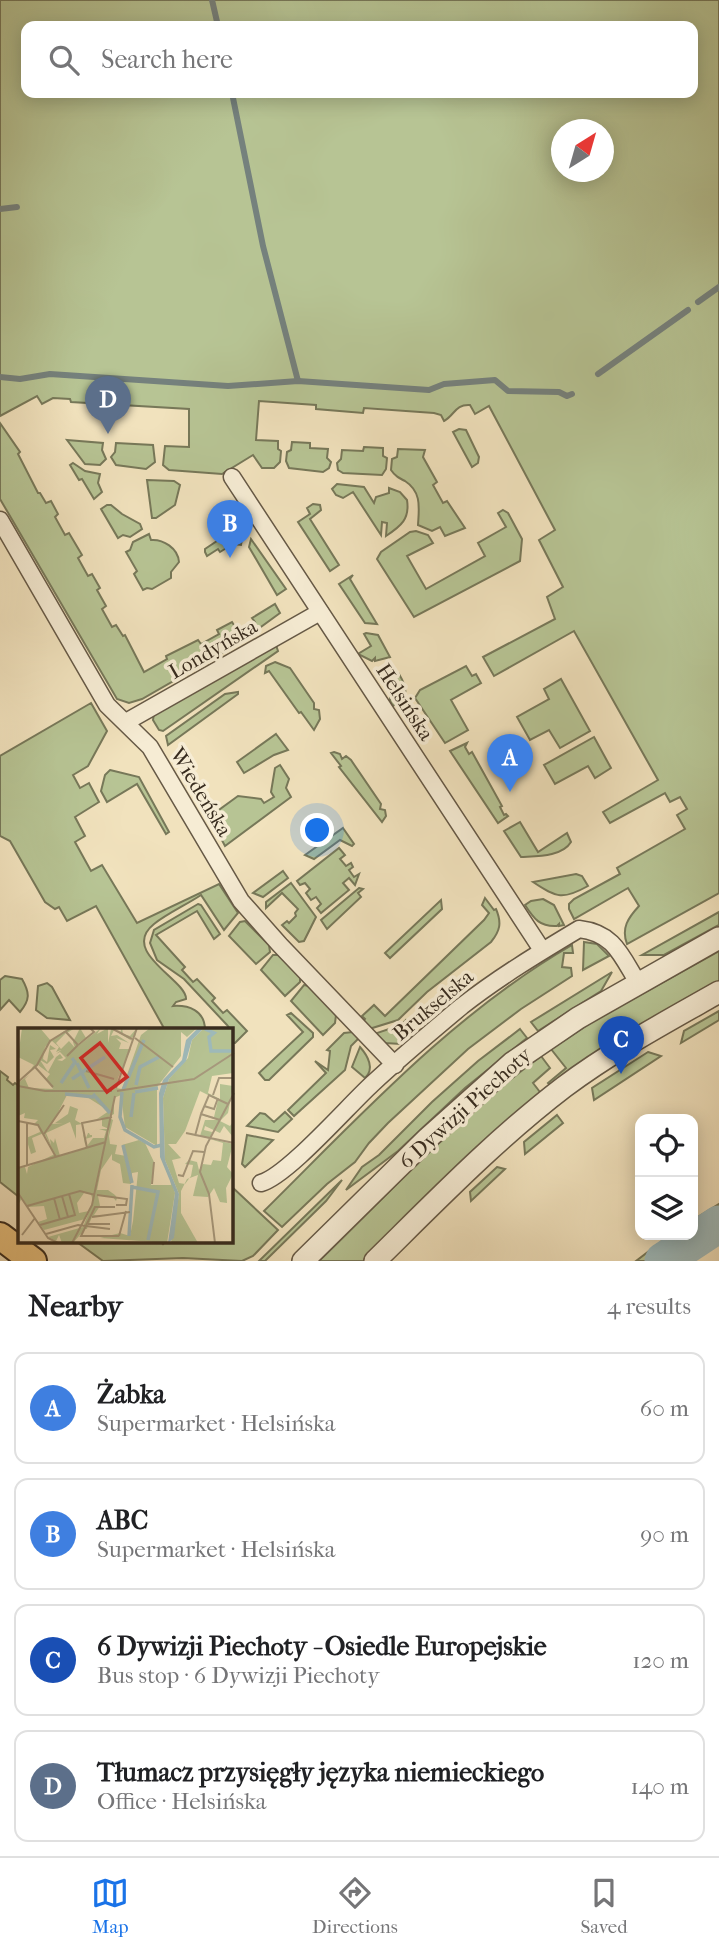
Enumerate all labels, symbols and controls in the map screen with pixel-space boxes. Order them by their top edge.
search box [21,21,698,98]
icon: search [45,41,83,79]
text: Search here [101,44,233,75]
north arrow [551,119,614,182]
pin: D [85,376,131,434]
pin: B [207,500,253,558]
street label: Londyńska [165,614,262,684]
street label: Helsińska [371,659,439,745]
pin: A [487,734,533,792]
street label: Wiedeńska [165,742,237,841]
your location [300,813,334,847]
street label: Brukselska [388,964,478,1045]
pin: C [598,1016,644,1074]
inset map [18,1028,233,1244]
street label: 6 Dywizji Piechoty [394,1042,537,1174]
map controls [635,1114,698,1240]
button: locate [635,1114,698,1177]
button: layers [635,1177,698,1240]
text: Nearby [28,1289,123,1324]
text: 4 results [607,1293,691,1320]
text: Żabka [97,1379,165,1410]
text: A [46,1395,60,1422]
text: 60 m [640,1395,689,1422]
text: Supermarket · Helsińska [97,1410,336,1437]
text: ABC [97,1505,148,1536]
text: B [46,1521,60,1548]
text: 90 m [640,1521,689,1548]
text: Supermarket · Helsińska [97,1536,336,1563]
text: 6 Dywizji Piechoty - Osiedle Europejskie [97,1631,547,1662]
text: C [45,1647,61,1674]
text: 120 m [632,1647,689,1674]
text: Bus stop · 6 Dywizji Piechoty [97,1662,379,1689]
text: Tłumacz przysięgły języka niemieckiego [97,1757,544,1788]
text: D [44,1773,62,1800]
text: 140 m [630,1773,689,1800]
text: Office · Helsińska [97,1788,266,1815]
tab: Map [91,1874,129,1938]
tab: Directions [312,1874,398,1938]
tab: Saved [580,1874,628,1938]

